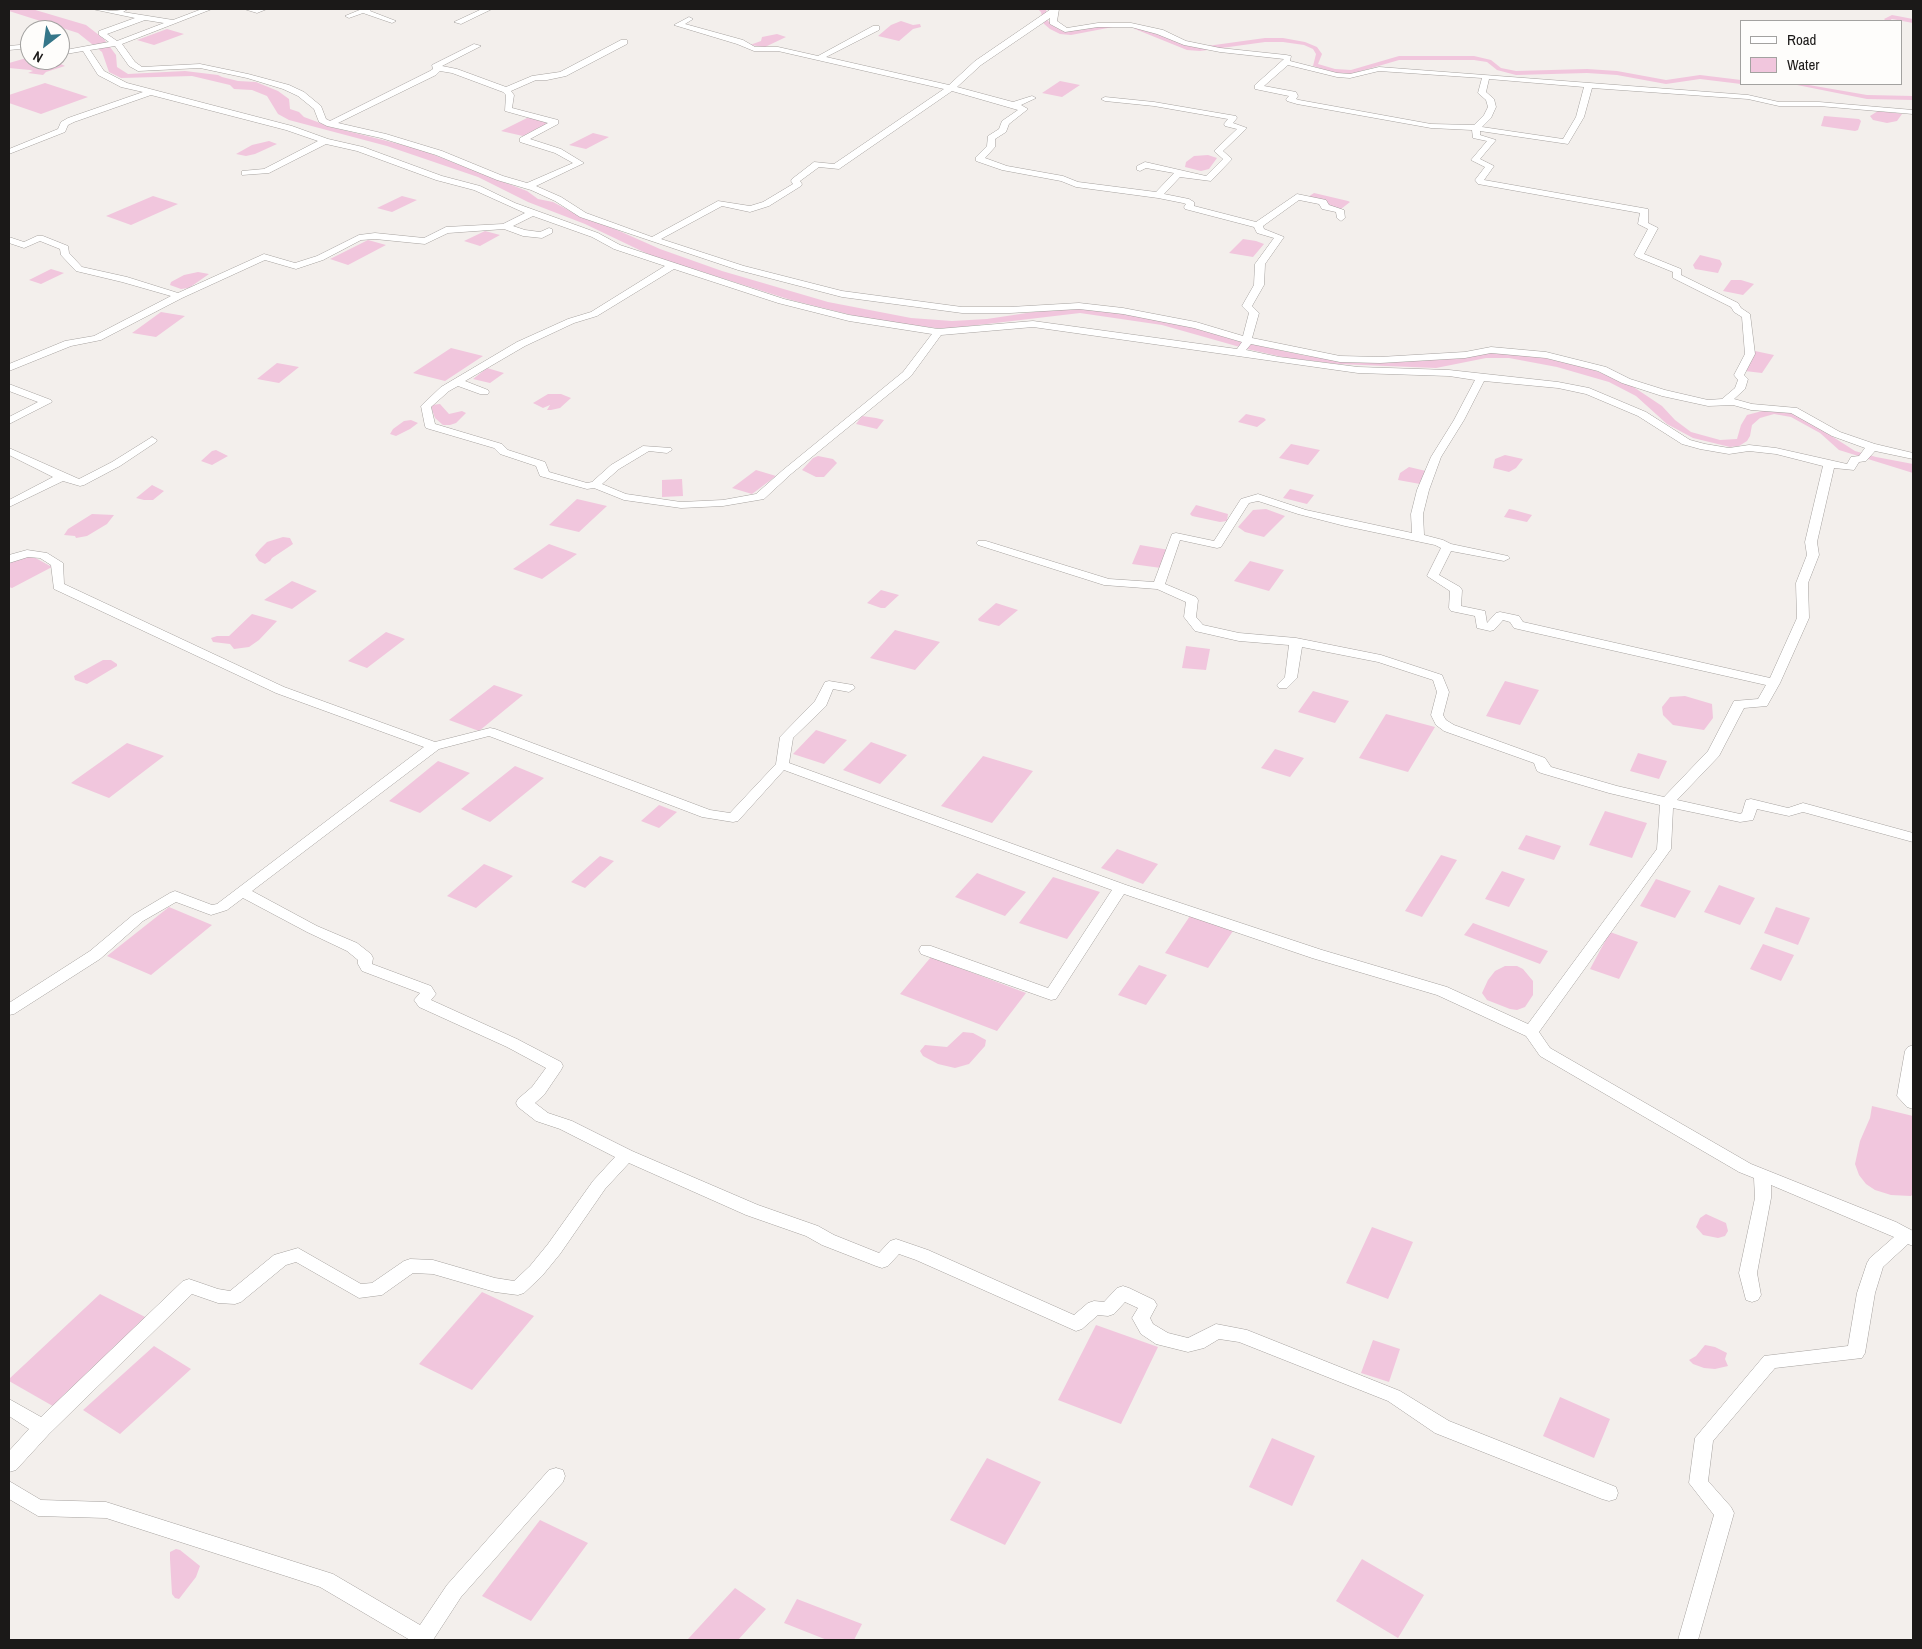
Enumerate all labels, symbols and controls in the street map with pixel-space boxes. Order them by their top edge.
north arrow [20,20,70,70]
legend [1740,20,1902,85]
text: Road [1787,29,1816,50]
text: N [30,47,46,67]
text: Water [1787,54,1819,75]

